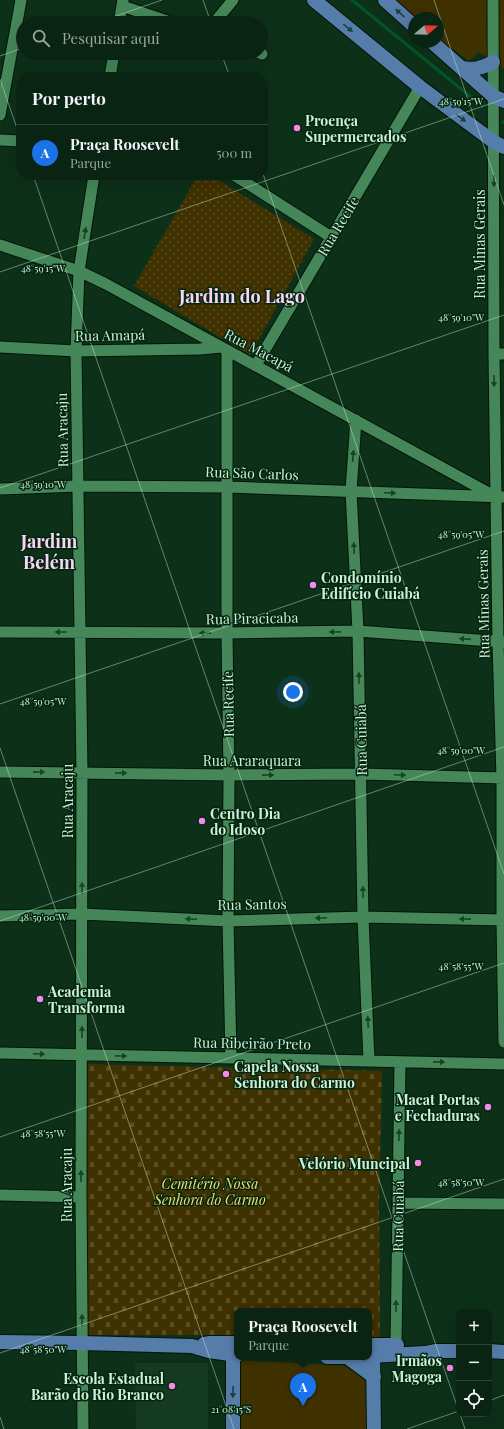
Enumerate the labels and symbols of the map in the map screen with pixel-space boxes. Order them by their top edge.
one-way arrow [394,8,405,17]
north arrow [408,12,444,48]
one-way arrow [343,24,354,33]
text: 48°59'15"W [439,94,484,108]
place label: Proença Supermercados [305,111,407,146]
one-way arrow [455,114,466,122]
marker: Proença Supermercados [292,123,302,133]
one-way arrow [491,175,497,188]
street label: Rua Minas Gerais [470,189,489,299]
street label: Rua Recife [313,193,363,259]
one-way arrow [82,227,88,239]
text: 48°59'15"W [21,261,66,275]
district label: Jardim do Lago [178,284,305,308]
text: 48°59'10"W [438,310,485,324]
street label: Rua Macapá [221,324,297,376]
street label: Rua Amapá [75,325,145,345]
one-way arrow [491,375,498,387]
street label: Rua Aracaju [52,392,72,468]
one-way arrow [350,449,357,462]
street label: Rua São Carlos [205,462,299,484]
text: 48°59'10"W [20,477,67,491]
one-way arrow [384,489,396,496]
text: 48°59'05"W [438,527,485,541]
district label: Jardim Belém [20,529,78,574]
one-way arrow [350,542,357,554]
street label: Rua Minas Gerais [473,549,493,659]
place label: Condomínio Edifício Cuiabá [321,568,421,603]
marker: Condomínio Edifício Cuiabá [308,580,318,590]
street label: Rua Piracicaba [206,608,298,628]
one-way arrow [329,628,341,635]
one-way arrow [54,629,67,635]
one-way arrow [198,630,211,636]
one-way arrow [459,636,471,643]
street label: Rua Recife [218,671,238,737]
one-way arrow [356,671,362,684]
your location [283,682,303,702]
text: 48°59'05"W [20,694,67,708]
street label: Rua Cuiabá [351,704,371,776]
text: 48°59'00"W [437,743,486,757]
street label: Rua Araraquara [203,751,301,770]
street label: Rua Aracaju [58,764,77,838]
one-way arrow [33,769,46,775]
one-way arrow [115,770,128,776]
one-way arrow [262,772,275,778]
one-way arrow [394,772,407,778]
place label: Centro Dia do Idoso [210,804,281,839]
marker: Centro Dia do Idoso [197,816,207,826]
one-way arrow [79,881,85,894]
one-way arrow [360,885,366,898]
street label: Rua Santos [217,894,287,914]
text: 48°59'00"W [19,910,68,924]
one-way arrow [314,915,327,921]
one-way arrow [184,916,197,922]
one-way arrow [458,916,471,922]
text: 48°58'55"W [438,959,484,973]
place label: Academia Transforma [47,982,126,1017]
marker: Academia Transforma [35,994,45,1004]
one-way arrow [364,1016,371,1028]
one-way arrow [79,1025,85,1038]
street label: Rua Ribeirão Preto [193,1032,311,1054]
one-way arrow [33,1051,46,1057]
one-way arrow [115,1053,128,1059]
place label: Capela Nossa Senhora do Carmo [234,1057,355,1092]
one-way arrow [433,1059,445,1066]
marker: Capela Nossa Senhora do Carmo [221,1069,231,1079]
place label: Macat Portas e Fechaduras [395,1090,480,1125]
marker: Macat Portas e Fechaduras [483,1102,493,1112]
text: 48°58'55"W [20,1126,66,1140]
one-way arrow [396,1128,402,1141]
street label: Rua Aracaju [57,1148,76,1222]
place label: Velório Muncipal [298,1154,411,1173]
marker: Velório Muncipal [413,1158,423,1168]
one-way arrow [78,1169,84,1182]
park label: Cemitério Nossa Senhora do Carmo [153,1174,266,1209]
text: 48°58'50"W [438,1175,485,1189]
street label: Rua Cuiabá [388,1180,408,1252]
one-way arrow [393,1299,399,1312]
one-way arrow [79,1313,85,1326]
text: 48°58'50"W [20,1342,67,1356]
place label: Irmãos Magoga [392,1351,443,1386]
marker: Irmãos Magoga [445,1363,455,1373]
place label: Escola Estadual Barão do Rio Branco [31,1369,165,1404]
pin: A [290,1373,316,1406]
marker: Escola Estadual Barão do Rio Branco [167,1381,177,1391]
one-way arrow [230,1386,236,1399]
text: 21°08'15"S [211,1402,251,1416]

